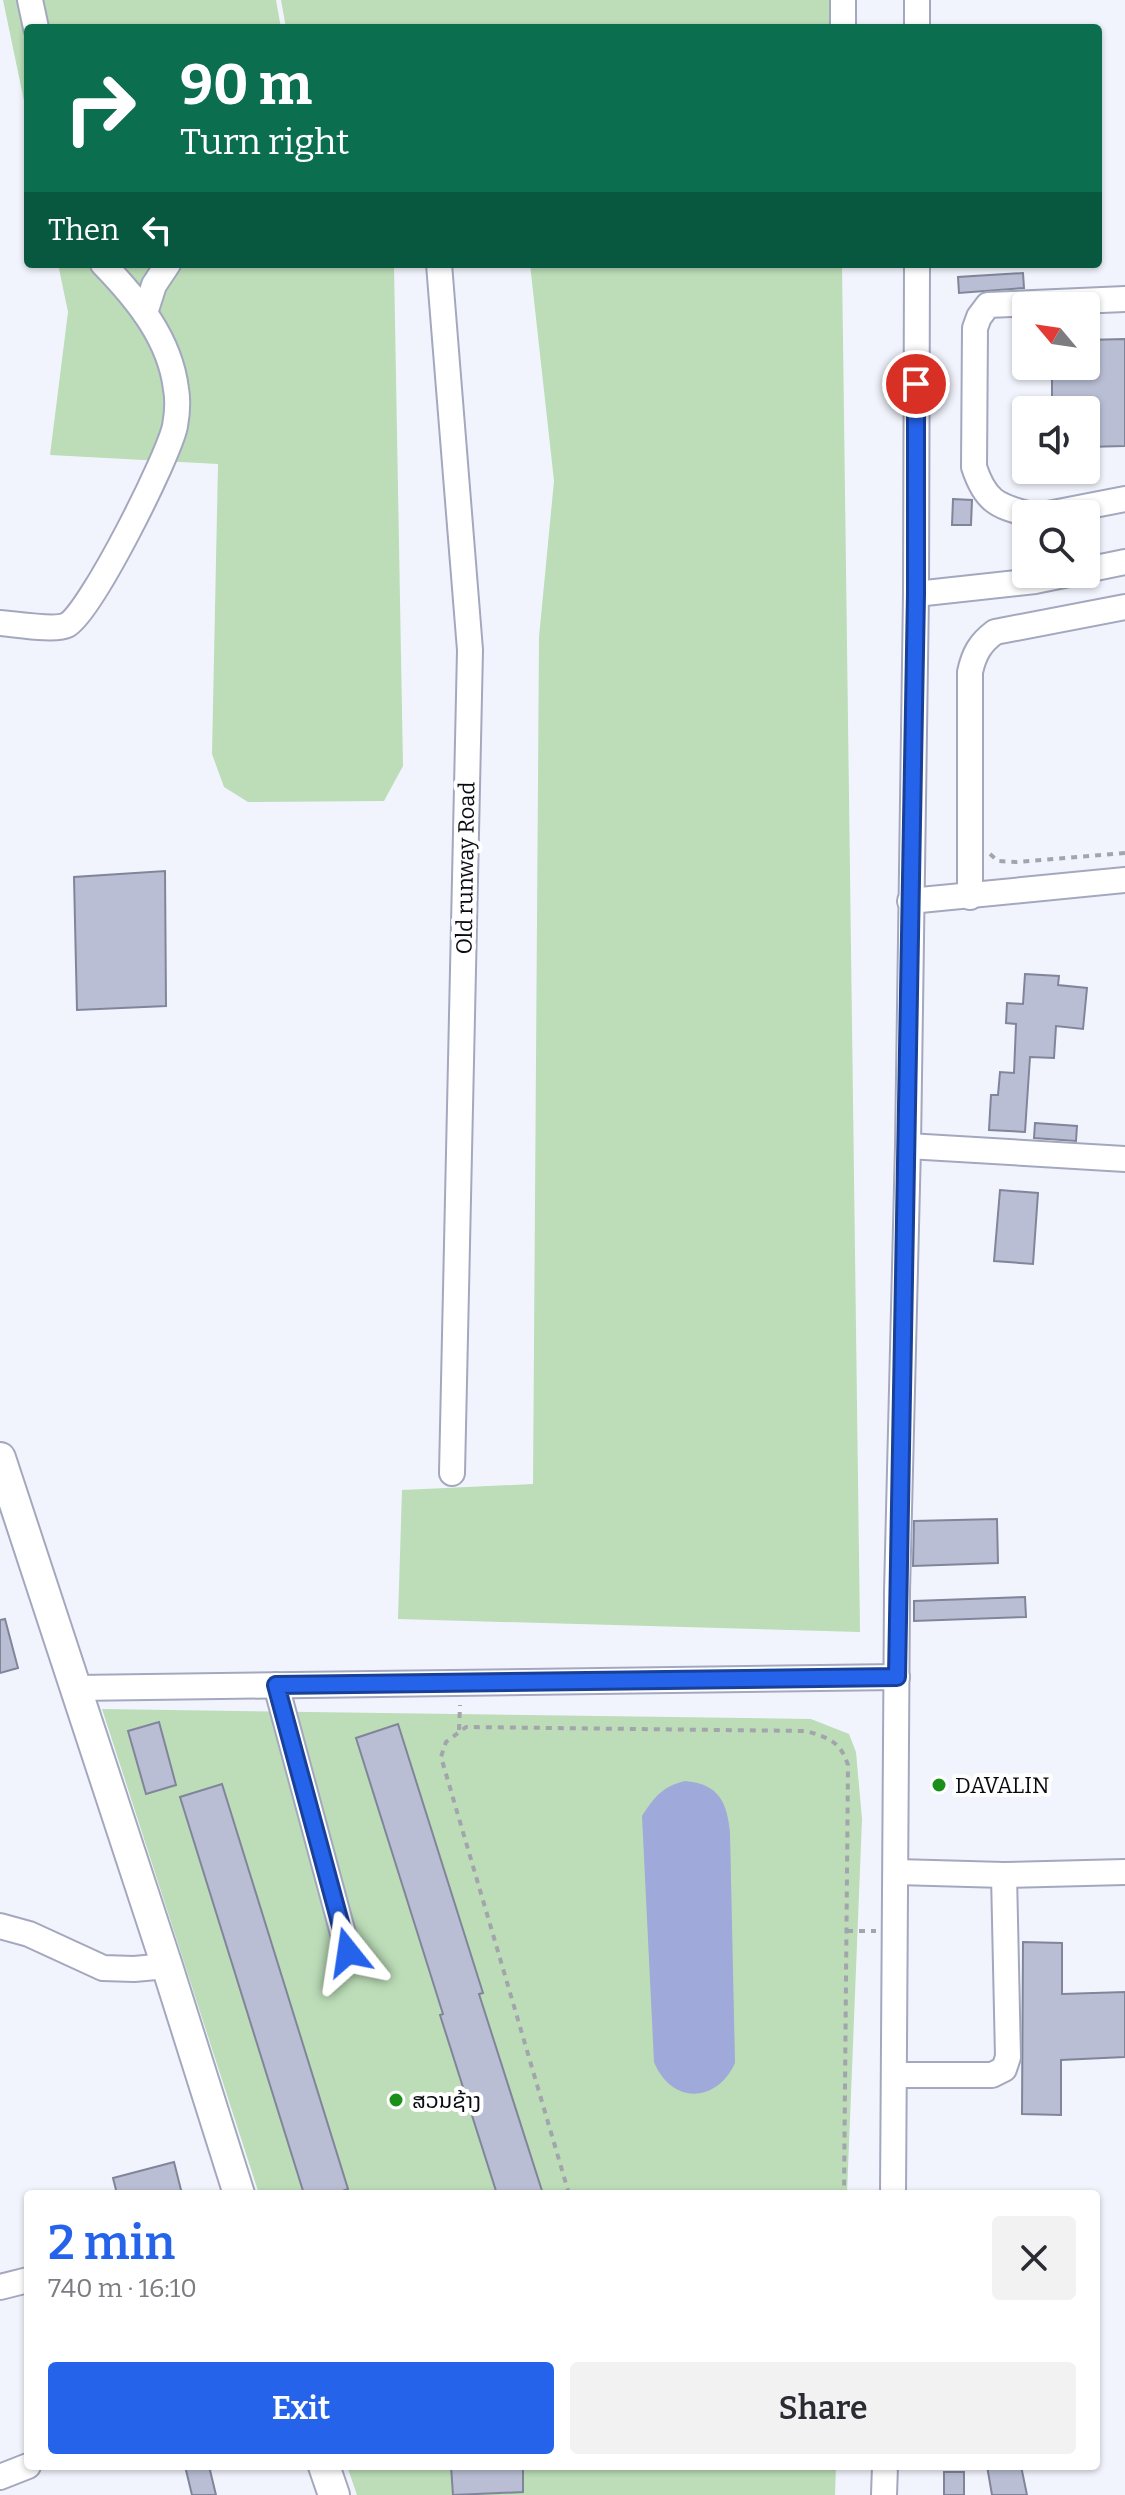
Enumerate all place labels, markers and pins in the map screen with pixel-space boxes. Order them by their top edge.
pin [882,350,950,418]
place label: DAVALIN [955,1772,1049,1799]
marker: DAVALIN [930,1776,948,1794]
place label: ສວນຊ້າງ [412,2087,481,2114]
marker: ສວນຊ້າງ [387,2091,405,2109]

